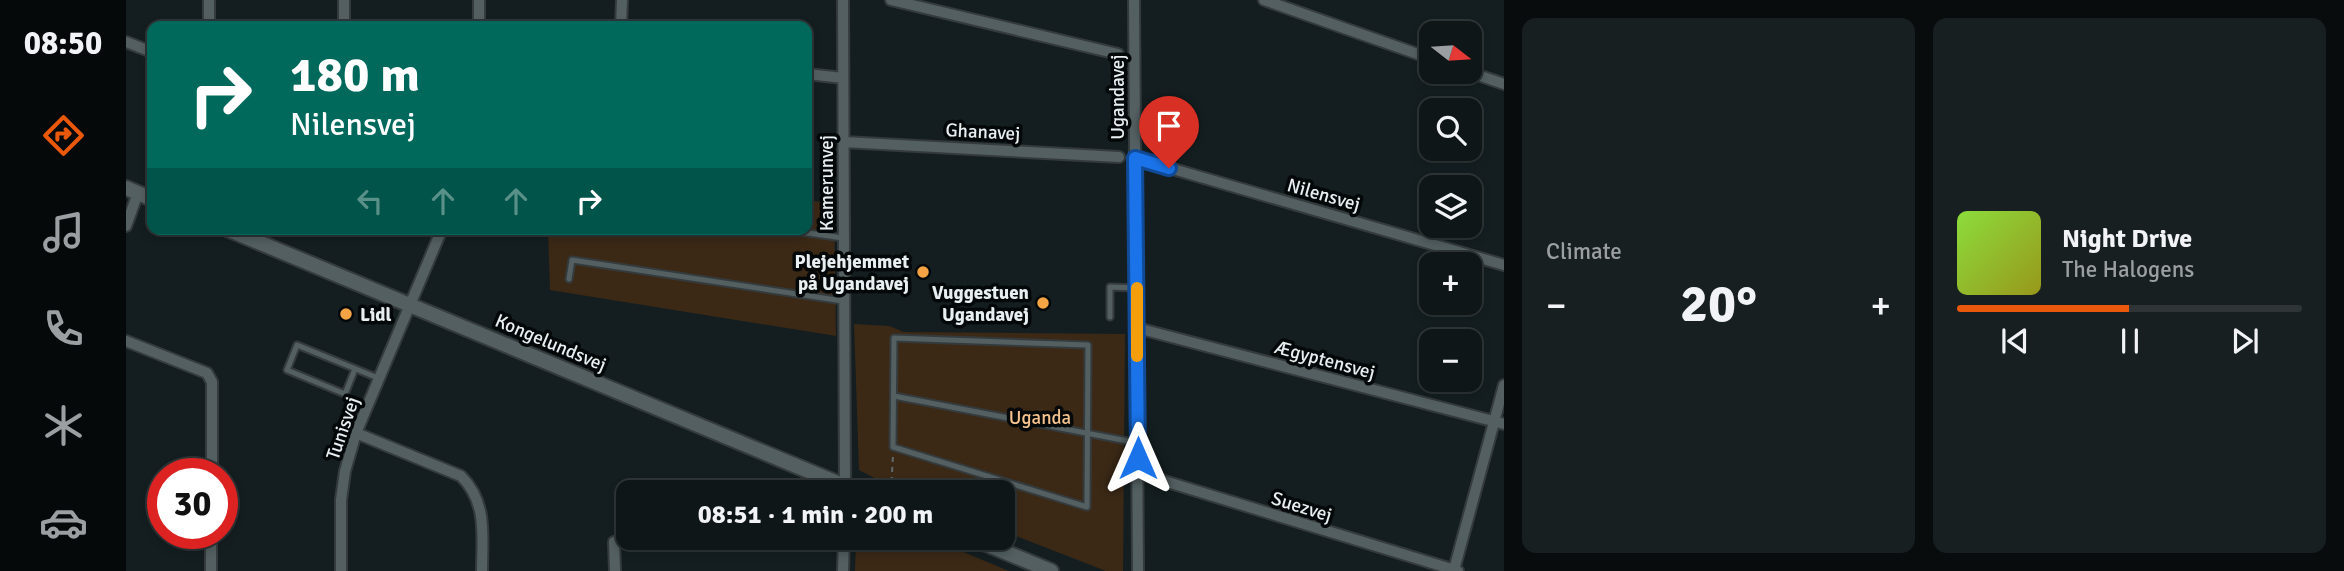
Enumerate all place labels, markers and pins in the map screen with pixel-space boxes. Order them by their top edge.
pin [1139,96,1199,168]
place label: Plejehjemmet på Ugandavej [795,250,909,296]
marker: Plejehjemmet på Ugandavej [915,264,931,280]
place label: Vuggestuen Ugandavej [932,281,1029,327]
marker: Vuggestuen Ugandavej [1035,295,1051,311]
place label: Lidl [360,303,392,327]
marker: Lidl [338,306,354,322]

